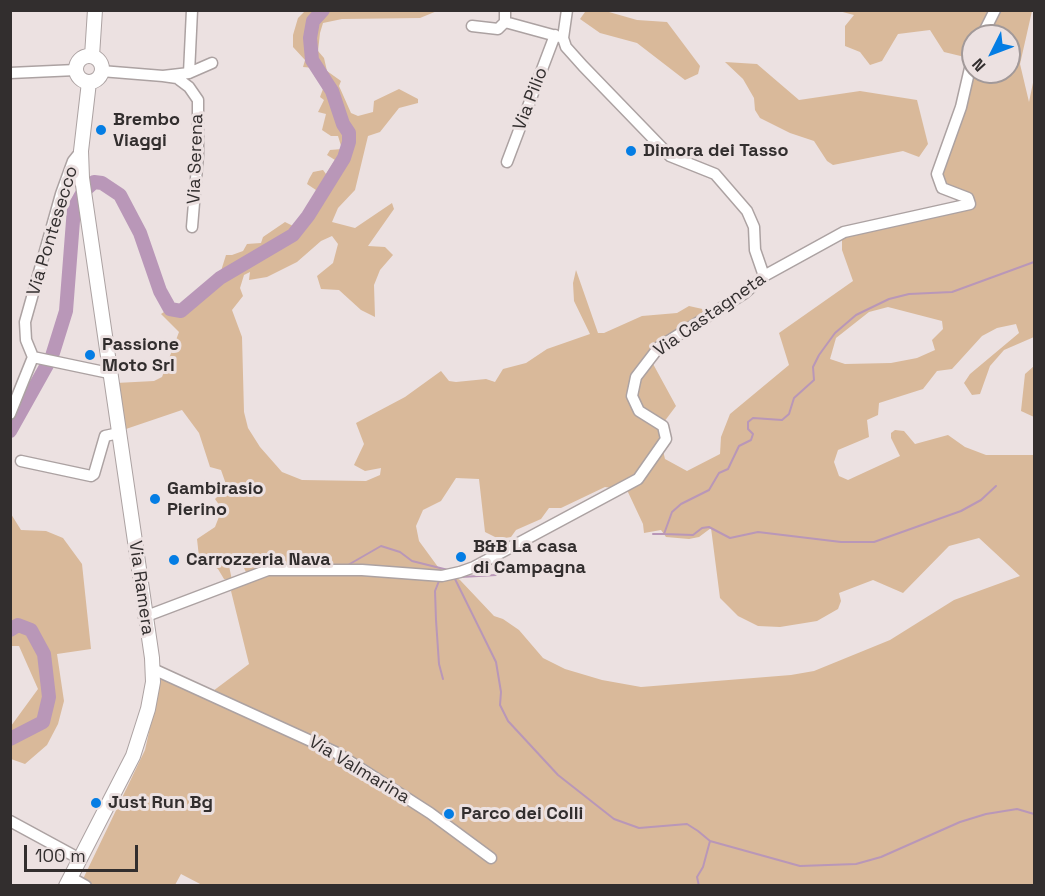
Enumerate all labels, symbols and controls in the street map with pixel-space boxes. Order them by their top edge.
north arrow [961,24,1021,84]
text: N [967,54,990,76]
street label: Via Pilio [509,64,553,134]
place label: Brembo Viaggi [113,109,180,152]
street label: Via Serena [184,113,208,205]
marker: Brembo Viaggi [94,123,108,137]
place label: Dimora dei Tasso [643,140,789,162]
marker: Dimora dei Tasso [624,144,638,158]
street label: Via Pontesecco [23,164,83,298]
street label: Via Castagneta [650,268,770,362]
place label: Passione Moto Srl [102,334,179,376]
marker: Passione Moto Srl [83,348,97,362]
place label: Gambirasio Pierino [167,478,263,520]
marker: Gambirasio Pierino [148,492,162,506]
place label: B&B La casa di Campagna [473,536,586,578]
street label: Via Ramera [124,539,158,637]
place label: Carrozzeria Nava [186,549,331,571]
marker: B&B La casa di Campagna [454,550,468,564]
marker: Carrozzeria Nava [167,553,181,567]
street label: Via Valmarina [304,731,414,809]
place label: Just Run Bg [108,792,213,814]
marker: Just Run Bg [89,796,103,810]
place label: Parco dei Colli [461,803,583,825]
marker: Parco dei Colli [442,807,456,821]
scale bar [27,833,141,871]
text: 100 m [35,844,86,867]

